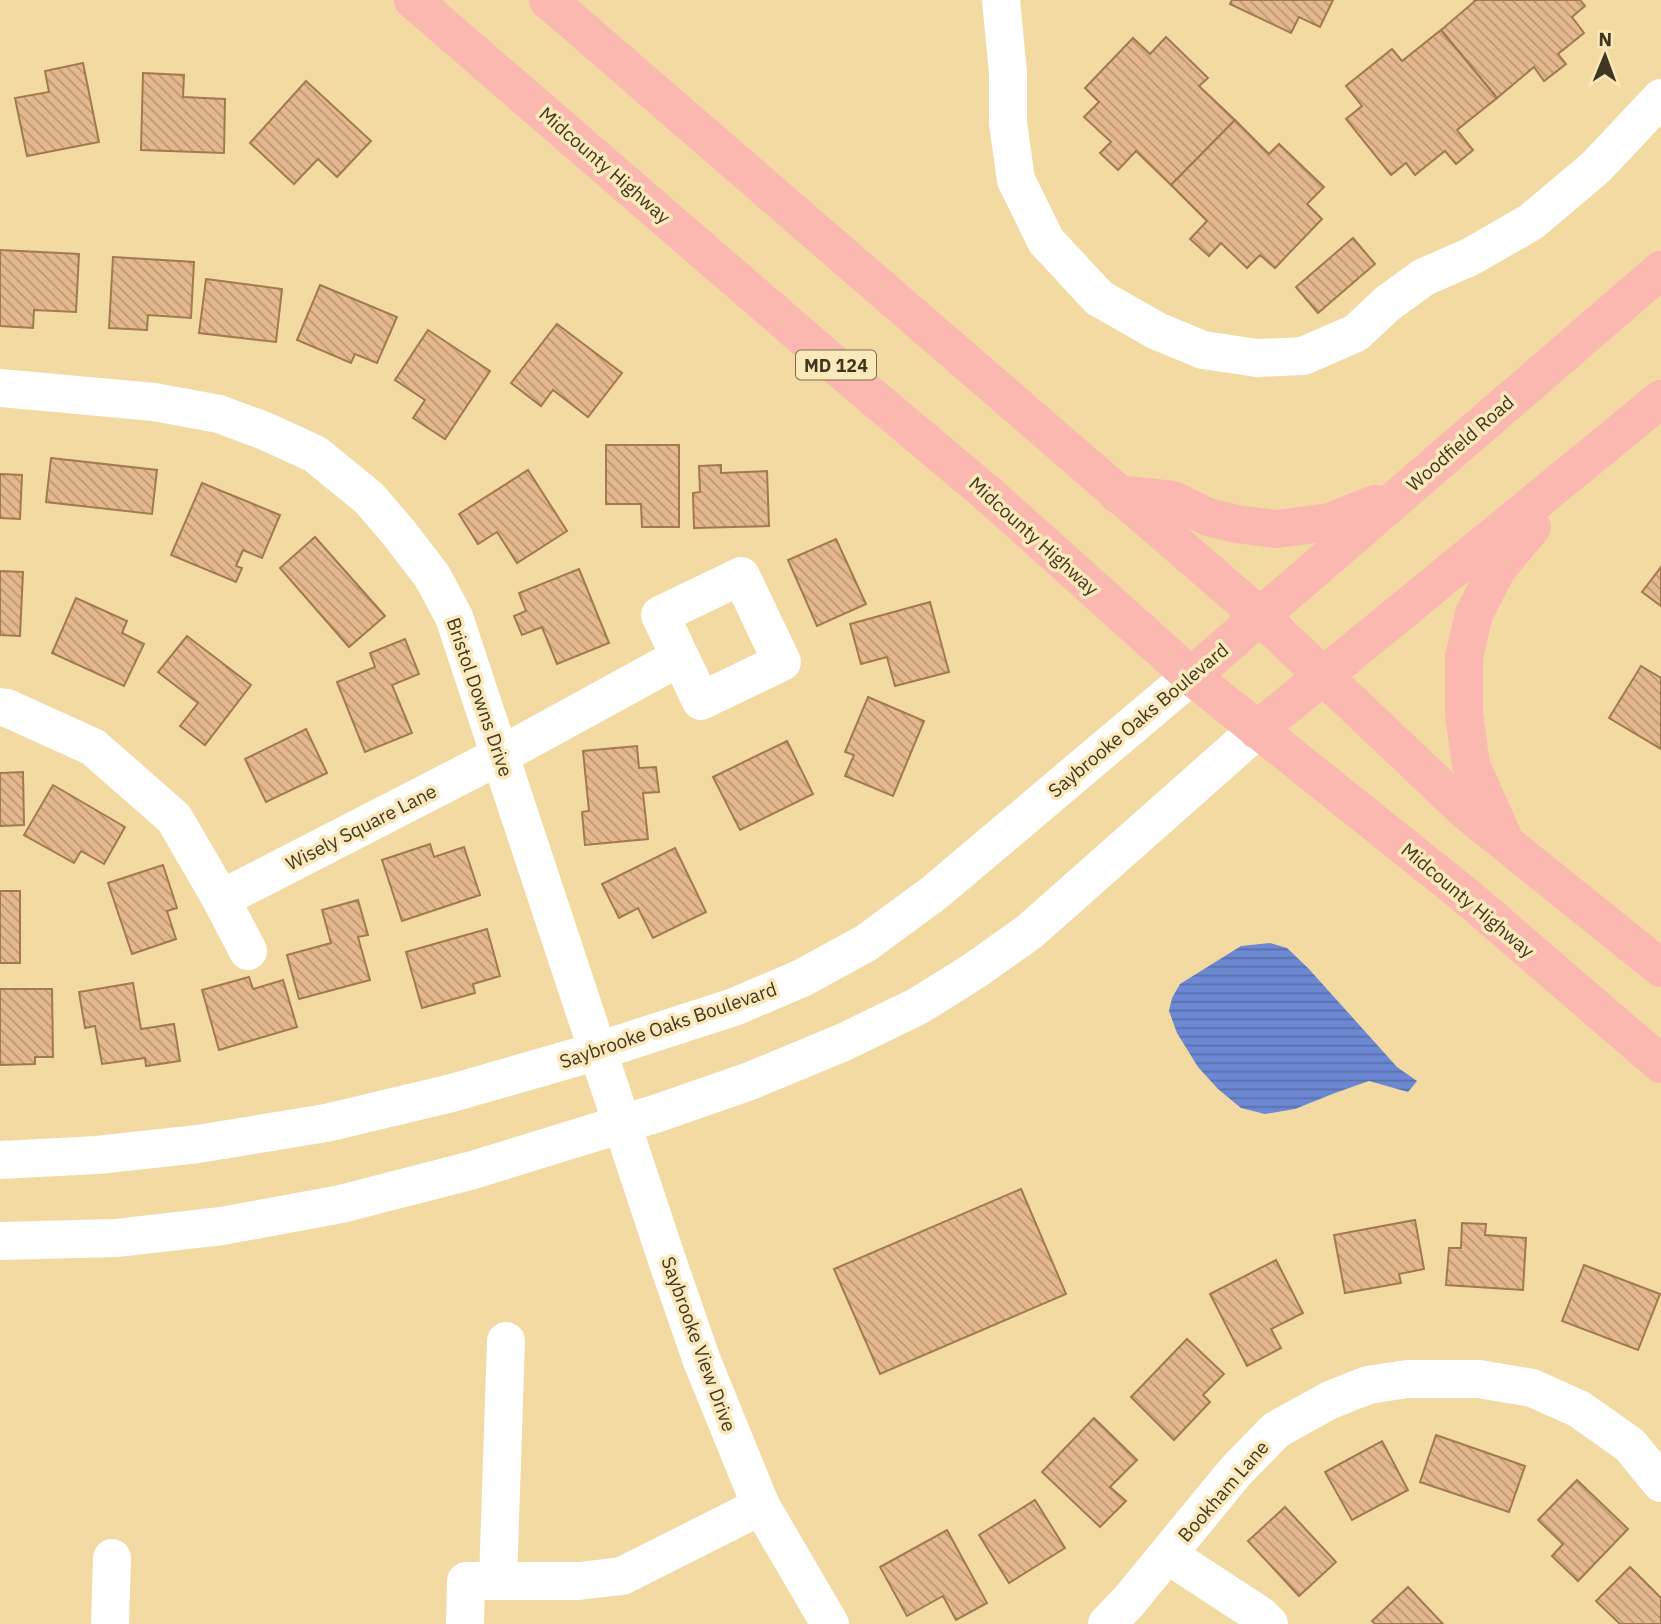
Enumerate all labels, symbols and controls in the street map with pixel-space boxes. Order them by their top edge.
north arrow [1570,21,1640,91]
text: N [1598,27,1612,51]
street label: Midcounty Highway [534,101,676,229]
road number: MD 124 [796,351,876,380]
street label: Woodfield Road [1401,390,1519,496]
street label: Midcounty Highway [964,471,1104,601]
street label: Bristol Downs Drive [442,614,518,780]
street label: Saybrooke Oaks Boulevard [1043,638,1233,802]
street label: Wisely Square Lane [282,779,440,875]
street label: Midcounty Highway [1397,837,1540,963]
street label: Saybrooke Oaks Boulevard [556,977,780,1073]
street label: Saybrooke View Drive [656,1253,742,1435]
street label: Bookham Lane [1172,1435,1274,1547]

